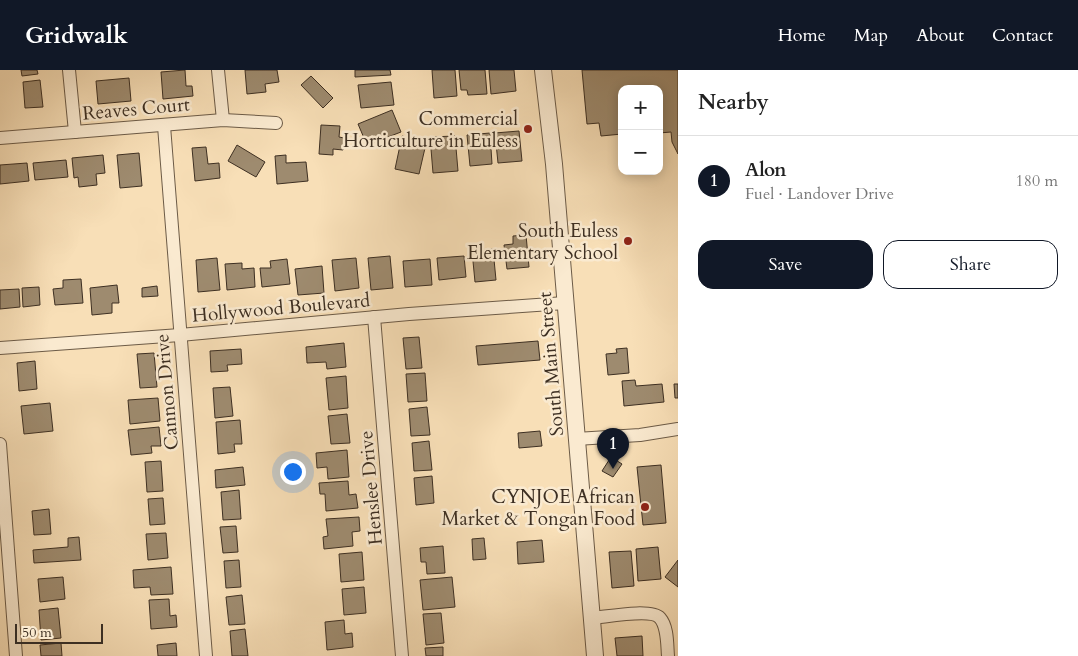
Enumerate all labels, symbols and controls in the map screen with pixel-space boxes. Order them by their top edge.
text: Gridwalk [25,19,128,52]
text: Home [778,23,826,48]
text: Map [854,23,888,48]
text: About [916,23,964,48]
text: Contact [992,23,1053,48]
map controls [618,85,663,175]
button: + [618,85,663,130]
text: Nearby [698,88,769,117]
street label: Reaves Court [81,91,191,127]
place label: Commercial Horticulture in Euless [343,106,518,154]
marker: Commercial Horticulture in Euless [522,123,534,135]
button: − [618,130,663,175]
text: Alon [745,157,786,183]
text: 1 [710,170,718,192]
text: 180 m [1016,170,1058,192]
text: Fuel · Landover Drive [745,183,894,205]
place label: South Euless Elementary School [467,218,618,266]
marker: South Euless Elementary School [622,235,634,247]
button: Save [698,240,873,289]
button: Share [883,240,1058,289]
street label: Hollywood Boulevard [191,287,371,329]
street label: South Main Street [532,291,570,437]
street label: Cannon Drive [149,333,185,451]
pin: 1 [597,428,629,469]
street label: Henslee Drive [353,430,389,546]
your location [280,459,306,485]
place label: CYNJOE African Market & Tongan Food [442,484,635,532]
marker: CYNJOE African Market & Tongan Food [639,501,651,513]
scale bar [15,621,102,644]
text: 50 m [22,623,52,642]

